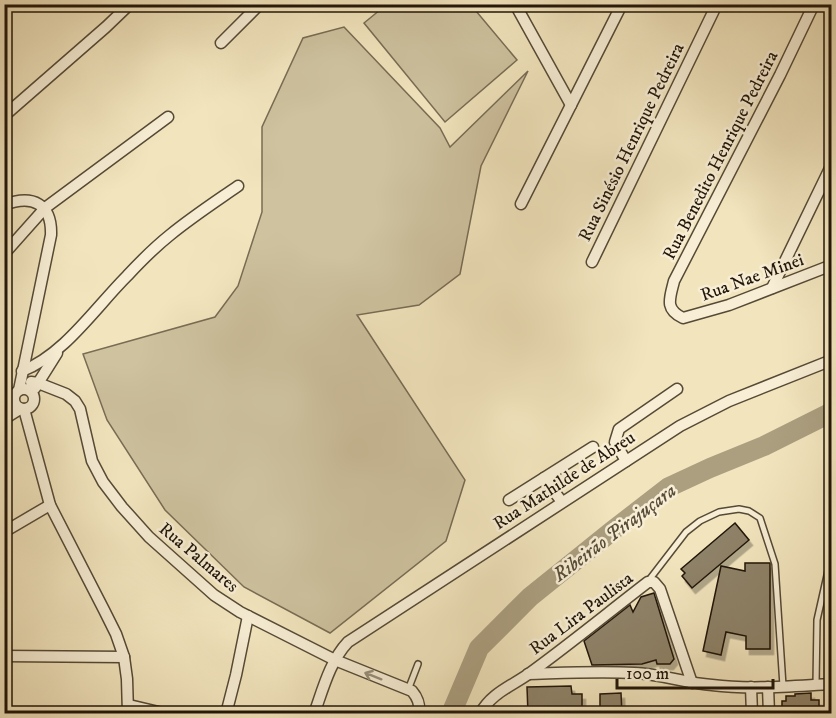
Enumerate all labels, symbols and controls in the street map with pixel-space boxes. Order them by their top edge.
street label: Rua Sinésio Henrique Pedreira [574,39,690,245]
street label: Rua Benedito Henrique Pedreira [659,47,783,264]
street label: Rua Nae Minei [698,249,807,307]
street label: Rua Mathilde de Abreu [489,427,640,535]
water label: Ribeirão Pirajuçara [547,479,682,588]
street label: Rua Palmares [154,518,243,597]
street label: Rua Lira Paulista [525,567,638,660]
scale bar [617,652,773,690]
text: 100 m [626,663,669,685]
one-way arrow [365,669,383,680]

